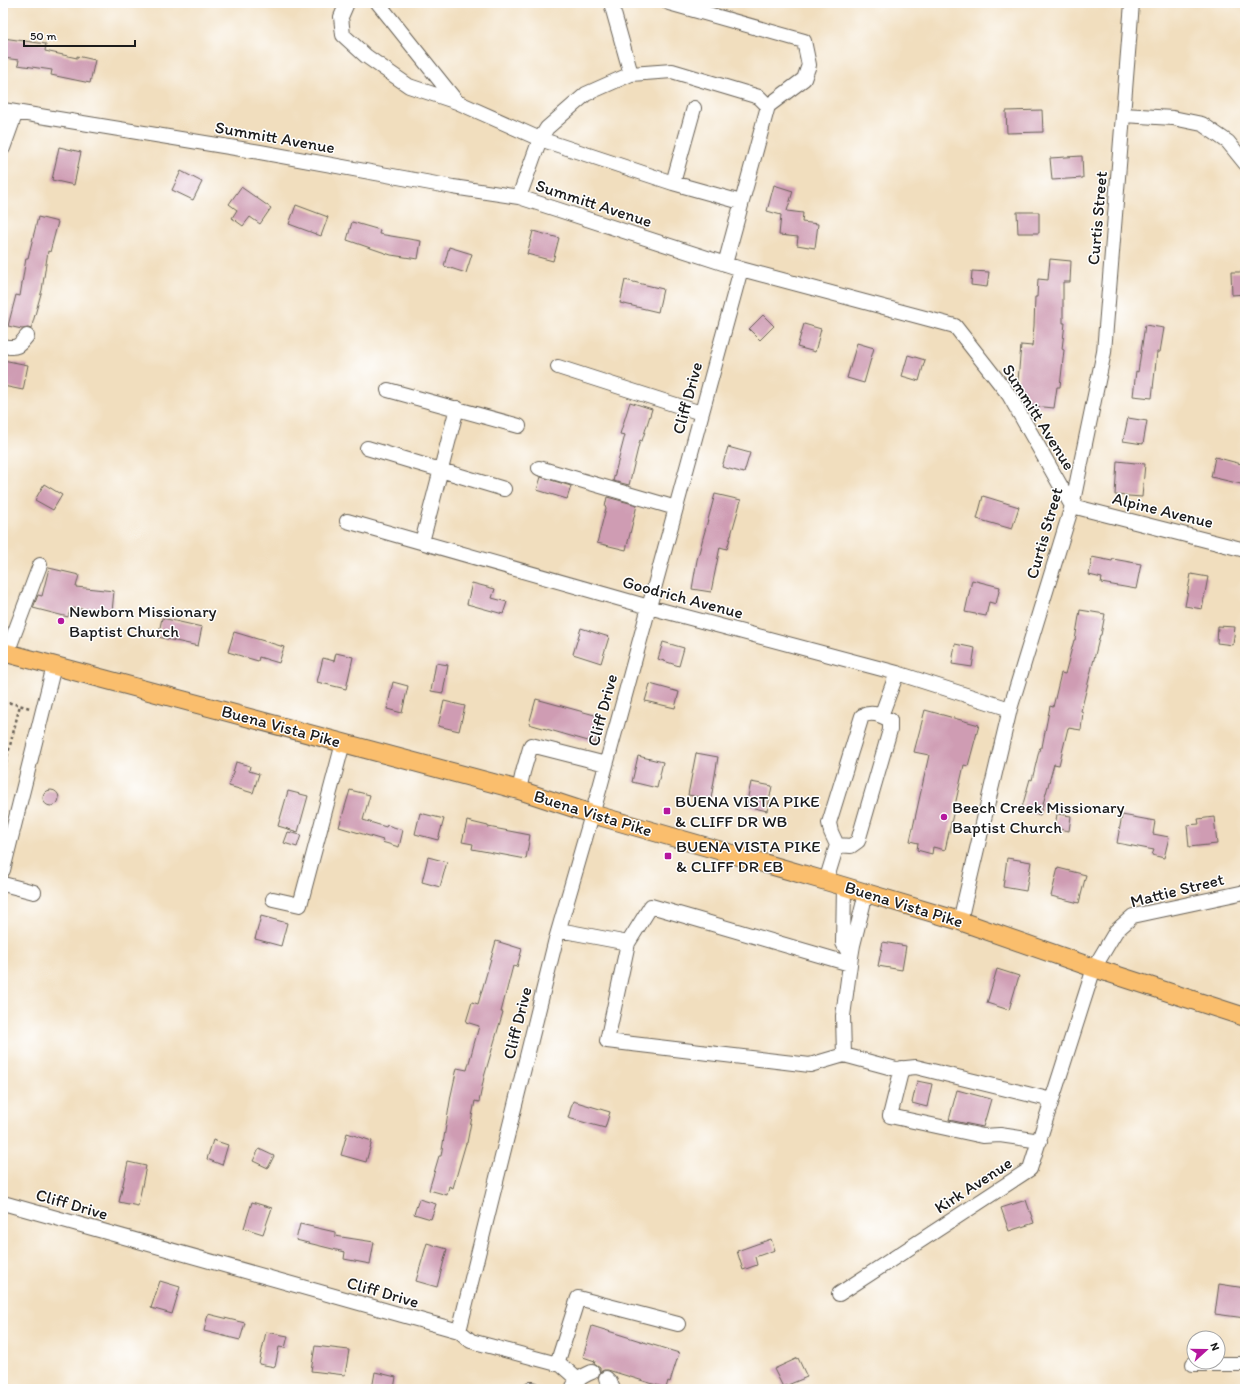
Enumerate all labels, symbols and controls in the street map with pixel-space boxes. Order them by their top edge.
scale bar [24,22,135,48]
text: 50 m [30,29,56,43]
street label: Summitt Avenue [214,117,336,157]
street label: Curtis Street [1083,170,1111,266]
street label: Summitt Avenue [533,175,655,231]
street label: Cliff Drive [668,360,706,436]
street label: Summitt Avenue [998,360,1080,474]
street label: Curtis Street [1021,485,1067,581]
street label: Alpine Avenue [1111,488,1215,532]
street label: Goodrich Avenue [620,571,746,623]
place label: Newborn Missionary Baptist Church [69,601,217,641]
marker: Newborn Missionary Baptist Church [56,616,66,626]
street label: Cliff Drive [583,672,621,748]
street label: Buena Vista Pike [219,701,343,751]
street label: Buena Vista Pike [532,786,654,840]
place label: BUENA VISTA PIKE & CLIFF DR WB [675,791,820,831]
place label: Beech Creek Missionary Baptist Church [952,797,1125,837]
marker: BUENA VISTA PIKE & CLIFF DR WB [662,806,672,816]
marker: Beech Creek Missionary Baptist Church [939,812,949,822]
place label: BUENA VISTA PIKE & CLIFF DR EB [676,836,821,876]
marker: BUENA VISTA PIKE & CLIFF DR EB [663,851,673,861]
street label: Mattie Street [1128,869,1226,911]
street label: Buena Vista Pike [843,877,965,931]
street label: Cliff Drive [498,985,536,1061]
street label: Kirk Avenue [930,1153,1016,1217]
street label: Cliff Drive [34,1184,110,1224]
street label: Cliff Drive [345,1272,421,1312]
north arrow [1186,1330,1226,1370]
text: N [1207,1341,1222,1352]

